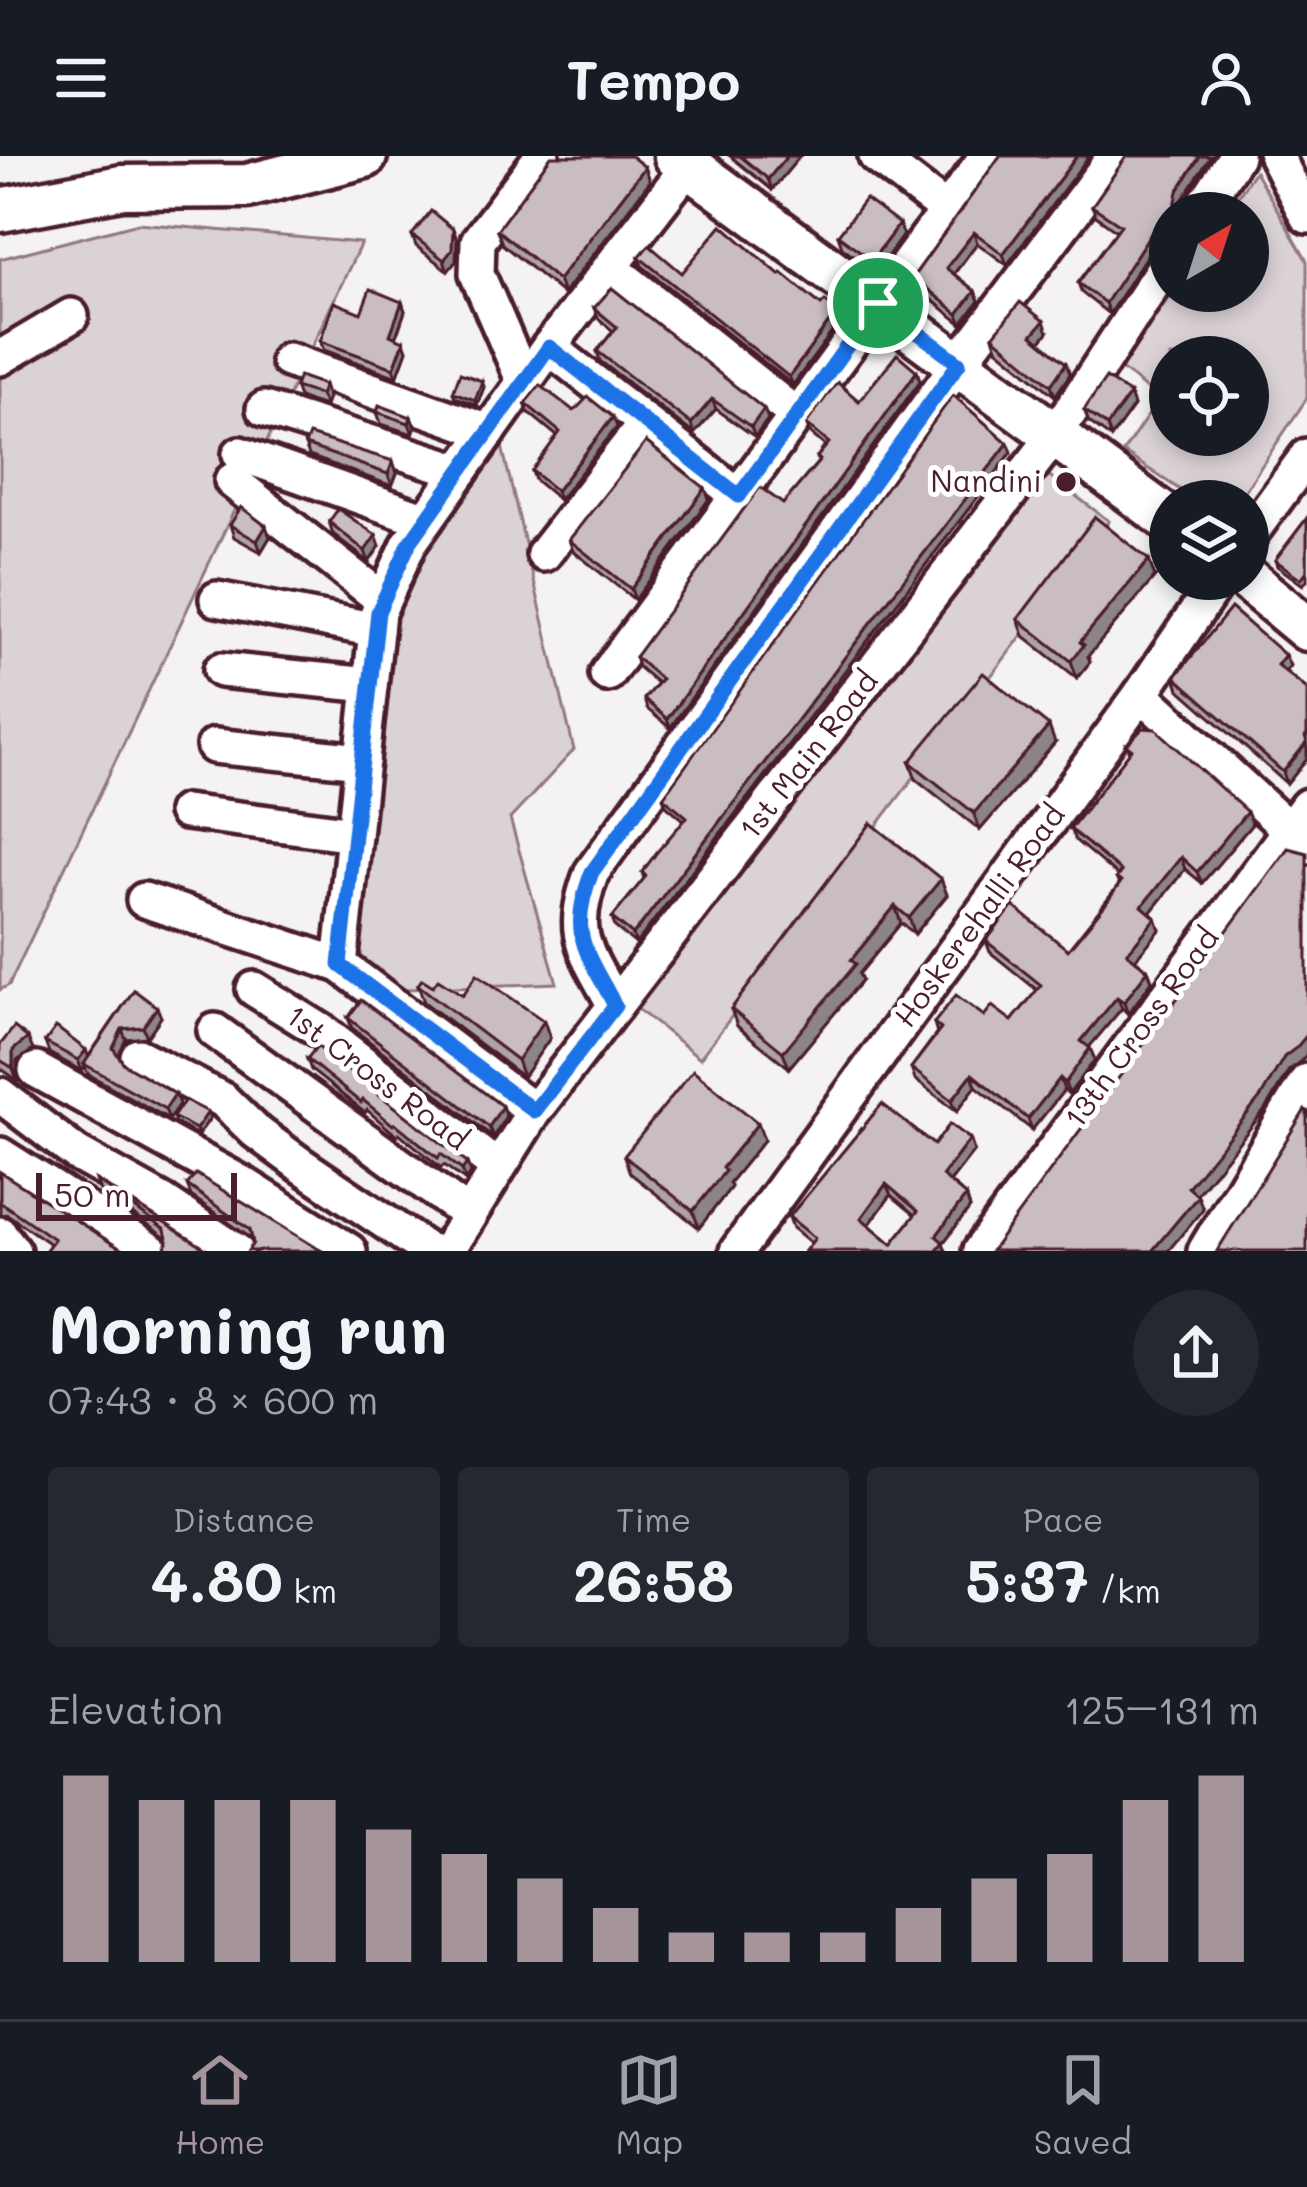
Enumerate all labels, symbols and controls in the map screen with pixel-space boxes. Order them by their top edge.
text: Tempo [567,43,740,114]
icon: menu [48,45,114,111]
icon: person [1193,45,1259,111]
north arrow [1149,192,1269,312]
map controls [1149,192,1269,600]
pin [827,252,929,354]
icon: arrive [845,270,911,336]
button: locate [1149,336,1269,456]
place label: Nandini [931,460,1042,500]
marker: Nandini [1053,469,1079,495]
button: layers [1149,480,1269,600]
street label: 1st Main Road [729,661,886,846]
street label: Hoskerehalli Road [884,795,1073,1034]
street label: 13th Cross Road [1054,919,1227,1135]
street label: 1st Cross Road [279,995,478,1158]
scale bar [36,1167,237,1220]
text: 50 m [54,1172,130,1215]
text: Morning run [48,1285,447,1371]
button: share [1133,1290,1259,1416]
text: 07:43 · 8 × 600 m [48,1373,378,1424]
text: Distance [173,1497,315,1540]
text: Time [616,1497,691,1540]
text: Pace [1023,1497,1103,1540]
text: 4.80 [150,1540,283,1618]
text: 26:58 [573,1540,734,1618]
text: 5:37 [966,1540,1089,1618]
text: km [283,1568,337,1611]
text: /km [1089,1568,1161,1611]
text: Elevation [48,1683,223,1734]
text: 125–131 m [1064,1683,1259,1734]
tab: Home [175,2047,265,2162]
tab: Map [616,2047,683,2162]
tab: Saved [1034,2047,1132,2162]

